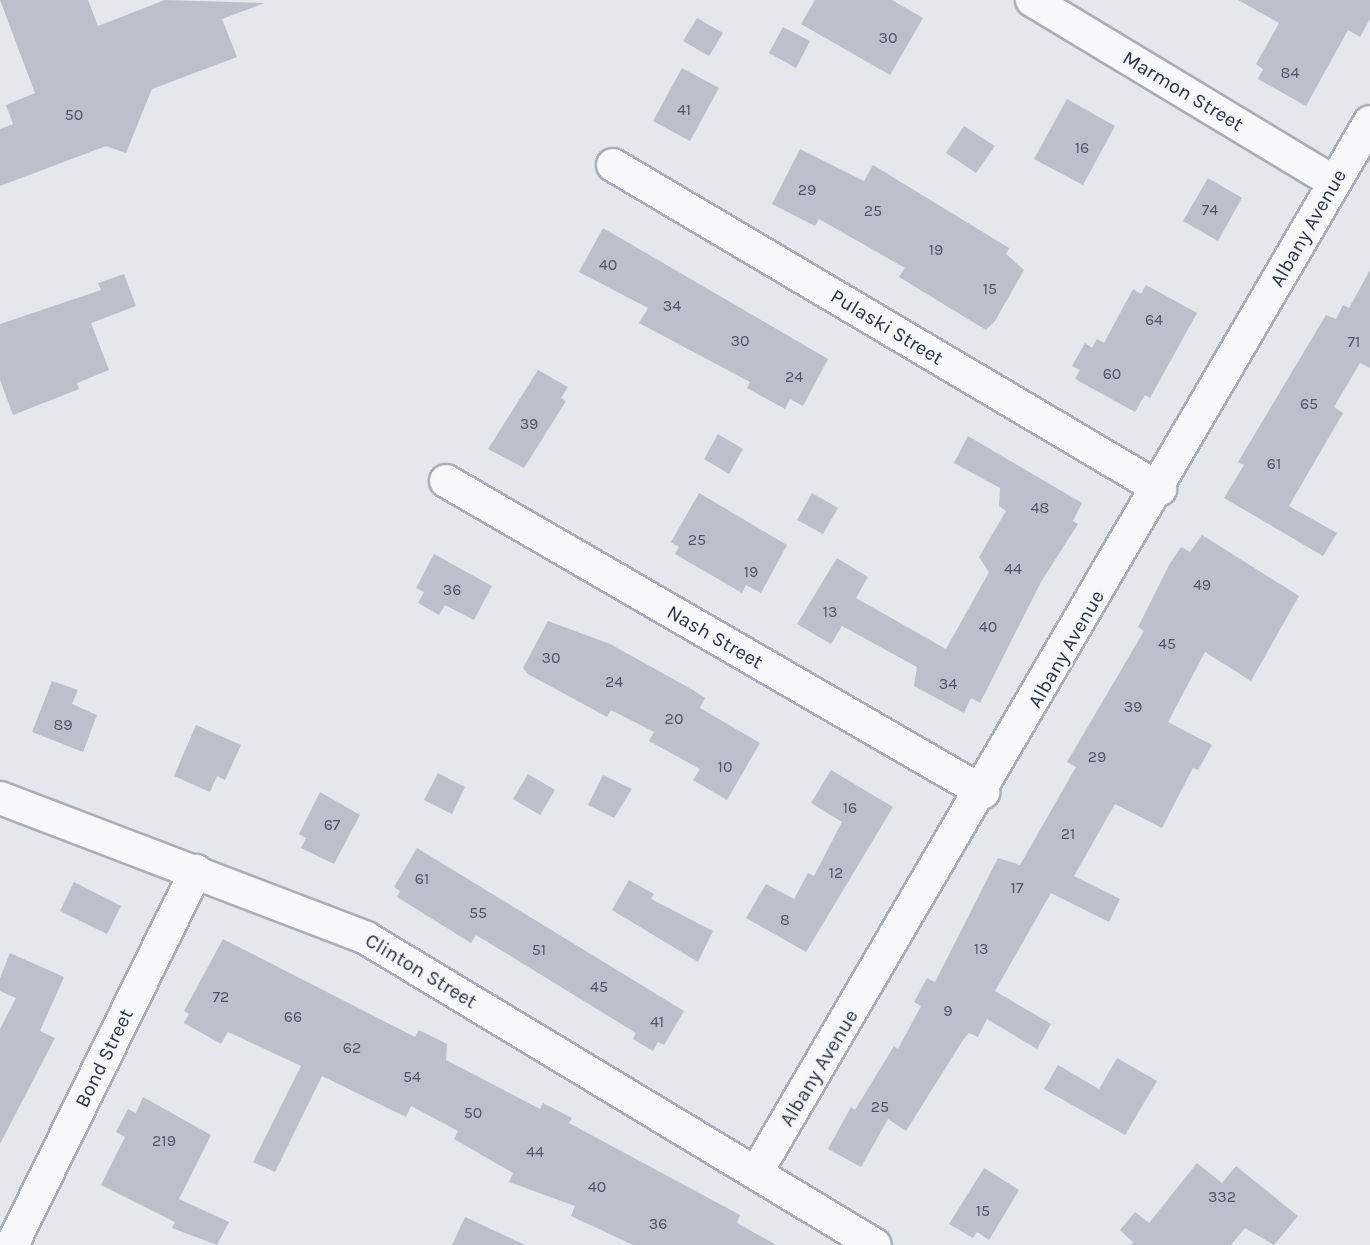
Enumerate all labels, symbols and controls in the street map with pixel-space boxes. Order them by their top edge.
house number: 30 [879,28,897,48]
street label: Marmon Street [1118,46,1248,136]
house number: 84 [1281,63,1299,83]
house number: 41 [677,100,691,120]
house number: 50 [65,105,83,125]
house number: 16 [1075,138,1089,158]
street label: Albany Avenue [1265,165,1351,291]
house number: 29 [798,180,816,200]
house number: 74 [1202,200,1218,220]
house number: 25 [864,201,882,221]
house number: 19 [929,240,943,260]
house number: 40 [599,255,617,275]
house number: 15 [983,279,997,299]
street label: Pulaski Street [826,284,948,370]
house number: 34 [663,296,681,316]
house number: 64 [1145,310,1163,330]
house number: 30 [731,331,749,351]
house number: 71 [1348,332,1360,352]
house number: 60 [1103,364,1121,384]
house number: 24 [785,367,803,387]
house number: 65 [1300,394,1318,414]
house number: 39 [520,414,538,434]
house number: 61 [1267,454,1281,474]
house number: 48 [1031,498,1049,518]
house number: 25 [688,530,706,550]
house number: 44 [1004,559,1022,579]
house number: 19 [744,562,758,582]
house number: 49 [1193,575,1211,595]
house number: 36 [443,580,461,600]
street label: Albany Avenue [1023,586,1109,712]
street label: Nash Street [663,600,767,674]
house number: 13 [823,602,837,622]
house number: 40 [979,617,997,637]
house number: 45 [1158,634,1176,654]
house number: 30 [542,648,560,668]
house number: 24 [605,672,623,692]
house number: 34 [939,674,957,694]
house number: 39 [1124,697,1142,717]
house number: 20 [665,709,683,729]
house number: 89 [53,715,73,735]
house number: 29 [1088,747,1106,767]
house number: 10 [718,757,732,777]
house number: 16 [843,798,857,818]
house number: 67 [324,815,340,835]
house number: 21 [1061,824,1075,844]
house number: 12 [829,863,843,883]
house number: 61 [415,869,429,889]
house number: 17 [1011,878,1023,898]
house number: 55 [469,903,487,923]
house number: 8 [780,910,790,930]
street label: Clinton Street [361,928,481,1014]
house number: 13 [974,939,988,959]
house number: 51 [532,940,546,960]
house number: 45 [590,977,608,997]
house number: 72 [213,987,229,1007]
house number: 9 [943,1001,953,1021]
street label: Bond Street [70,1005,138,1111]
street label: Albany Avenue [775,1005,863,1131]
house number: 66 [284,1007,302,1027]
house number: 41 [650,1012,664,1032]
house number: 62 [343,1038,361,1058]
house number: 54 [403,1067,421,1087]
house number: 25 [871,1097,889,1117]
house number: 50 [464,1103,482,1123]
house number: 219 [152,1131,176,1151]
house number: 44 [526,1142,544,1162]
house number: 40 [588,1177,606,1197]
house number: 332 [1208,1187,1236,1207]
house number: 15 [976,1201,990,1221]
house number: 36 [649,1214,667,1234]

